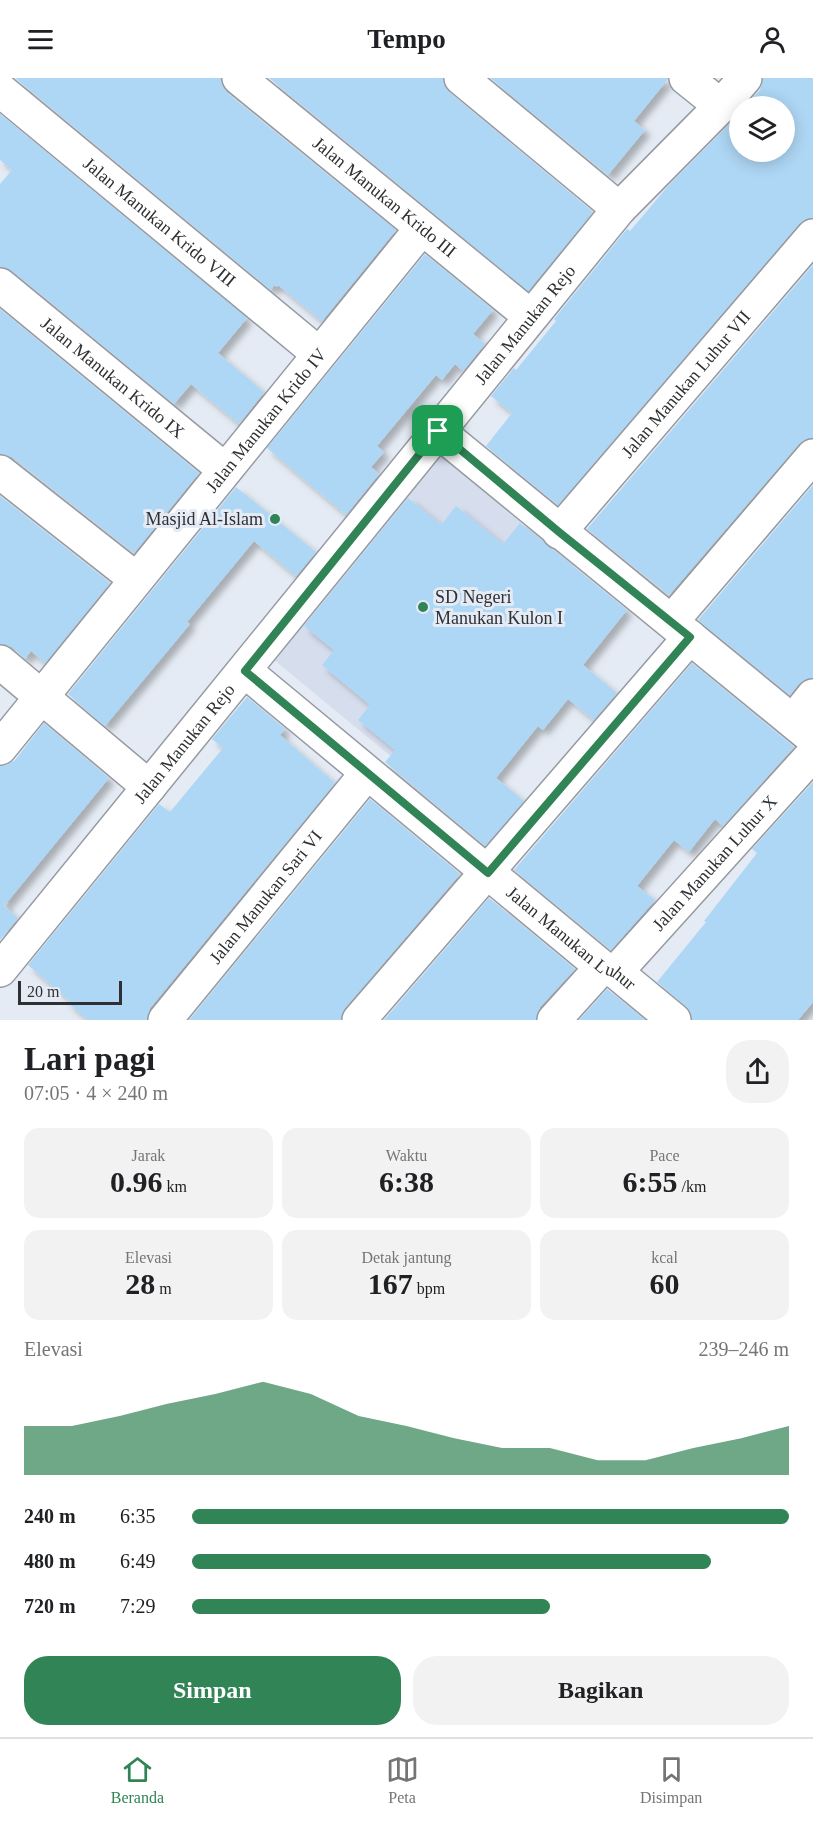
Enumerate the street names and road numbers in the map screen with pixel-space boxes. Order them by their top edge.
street label: Jalan Manukan Krido III [309,133,460,261]
street label: Jalan Manukan Krido VIII [79,153,240,291]
street label: Jalan Manukan Rejo [471,261,579,388]
street label: Jalan Manukan Luhur VII [617,306,755,462]
street label: Jalan Manukan Krido IX [37,313,188,442]
street label: Jalan Manukan Krido IV [202,344,330,496]
street label: Jalan Manukan Rejo [130,680,239,807]
street label: Jalan Manukan Luhur X [648,791,781,935]
street label: Jalan Manukan Sari VI [205,826,326,968]
street label: Jalan Manukan Luhur [503,882,640,994]

